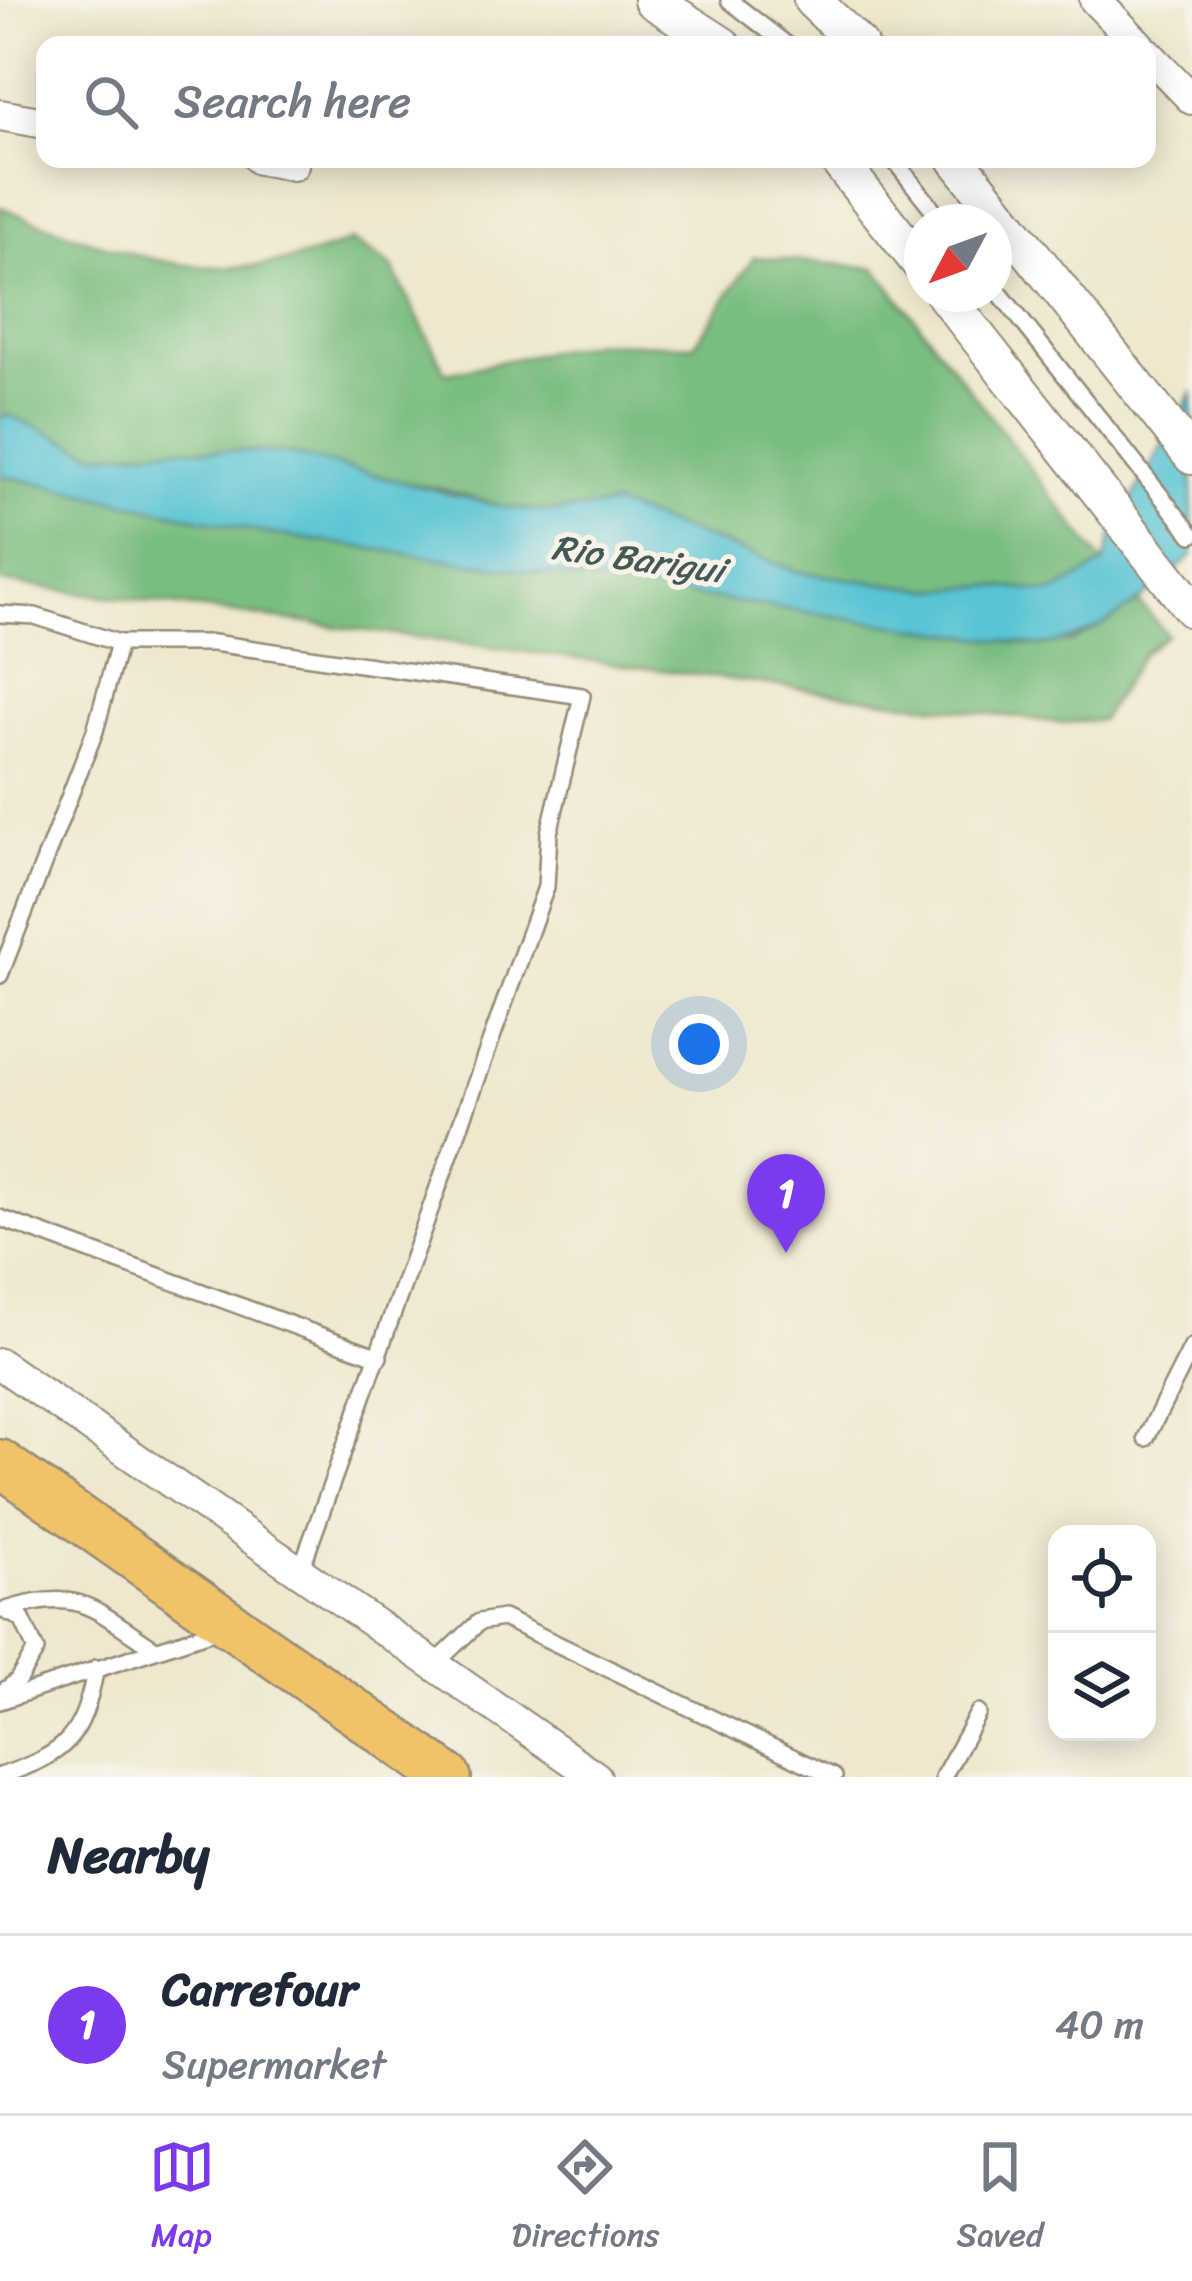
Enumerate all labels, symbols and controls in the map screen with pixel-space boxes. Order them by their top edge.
search box [36,36,1156,168]
text: Search here [174,62,411,142]
icon: search [78,69,144,135]
north arrow [904,204,1012,312]
water label: Rio Barigui [548,515,735,604]
your location [669,1014,729,1074]
pin: 1 [747,1154,825,1253]
map controls [1048,1525,1156,1741]
button: locate [1048,1525,1156,1633]
button: layers [1048,1633,1156,1741]
text: Nearby [48,1810,209,1900]
text: Carrefour [162,1950,357,2030]
text: 1 [79,1990,95,2059]
text: 40 m [1055,1990,1144,2059]
text: Supermarket [162,2030,386,2099]
tab: Map [149,2134,215,2264]
tab: Directions [512,2134,659,2264]
tab: Saved [956,2134,1043,2264]

